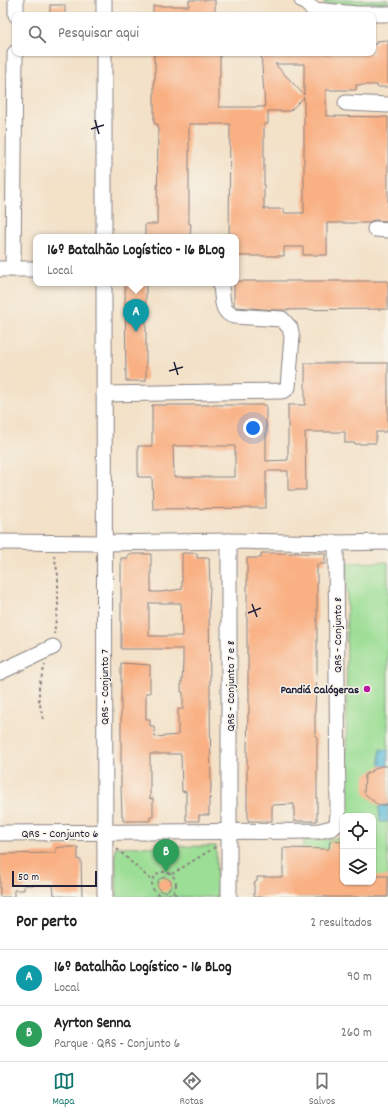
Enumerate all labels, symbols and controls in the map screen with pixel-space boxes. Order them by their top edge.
search box [12,12,376,56]
icon: search [26,23,48,45]
text: Pesquisar aqui [58,23,139,45]
popup [33,234,239,286]
text: 16º Batalhão Logístico - 16 BLog [47,240,225,262]
text: Local [47,262,73,281]
pin: A [123,299,149,332]
your location [243,418,263,438]
street label: QRS - Conjunto 8 [330,597,347,673]
street label: QRS - Conjunto 7 e 8 [223,640,240,732]
street label: QRS - Conjunto 7 [97,649,114,725]
place label: Pandiá Calógeras [280,682,359,699]
marker: Pandiá Calógeras [362,684,372,694]
map controls [340,813,376,885]
button: locate [340,813,376,849]
street label: QRS - Conjunto 6 [22,826,99,843]
pin: B [153,839,179,872]
button: layers [340,849,376,885]
scale bar [12,869,97,888]
text: 50 m [18,870,39,886]
text: Por perto [16,911,77,935]
text: 2 resultados [310,914,372,933]
text: 16º Batalhão Logístico - 16 BLog [54,957,231,979]
text: A [25,968,33,987]
text: 90 m [347,968,372,987]
text: Local [54,979,80,998]
text: Ayrton Senna [54,1013,131,1035]
text: B [26,1024,32,1043]
text: 260 m [341,1024,372,1043]
text: Parque · QRS - Conjunto 6 [54,1035,180,1054]
tab: Mapa [53,1070,75,1110]
tab: Rotas [180,1070,204,1110]
tab: Salvos [309,1070,335,1110]

